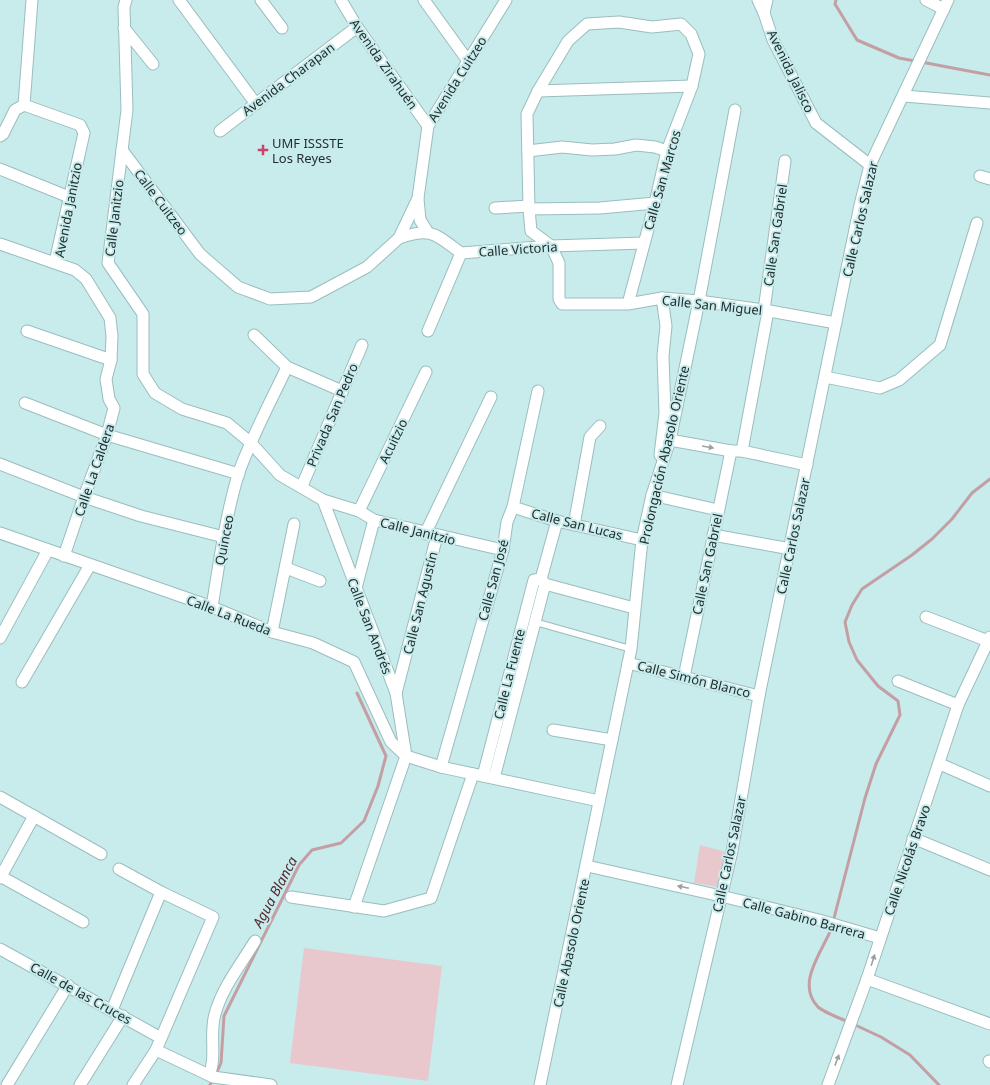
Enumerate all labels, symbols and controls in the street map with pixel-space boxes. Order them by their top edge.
street label: Avenida Zirahuén [346,15,422,113]
street label: Avenida Jalisco [763,27,819,116]
street label: Avenida Cuitzeo [423,33,491,125]
street label: Avenida Charapan [238,38,338,120]
street label: Calle San Marcos [639,128,685,232]
place label: UMF ISSSTE Los Reyes [272,134,344,167]
marker: UMF ISSSTE Los Reyes [257,144,269,156]
street label: Calle Carlos Salazar [838,159,882,279]
street label: Avenida Janitzio [50,161,86,259]
street label: Calle Cuitzeo [130,165,192,239]
street label: Calle Janitzio [100,178,128,257]
street label: Calle San Gabriel [759,183,791,287]
street label: Calle Victoria [478,237,558,261]
street label: Calle San Miguel [661,291,763,319]
street label: Privada San Pedro [302,360,362,470]
street label: Prolongación Abasolo Oriente [635,364,693,546]
street label: Acuitzio [374,415,412,467]
street label: Calle La Caldera [70,421,118,519]
one-way arrow [702,444,714,450]
street label: Calle Carlos Salazar [772,476,814,596]
street label: Calle San Lucas [530,504,624,544]
street label: Calle San Gabriel [687,512,727,616]
street label: Quinceo [210,513,238,567]
street label: Calle Janitzio [378,513,458,549]
street label: Calle San José [473,537,513,623]
street label: Calle San Agustín [399,550,441,656]
street label: Calle San Andrés [343,575,397,677]
street label: Calle La Rueda [184,591,274,639]
street label: Calle La Fuente [489,627,529,721]
street label: Calle Simón Blanco [636,656,753,702]
street label: Calle Carlos Salazar [708,794,750,914]
street label: Calle Nicolás Bravo [880,802,934,918]
water label: Agua Blanca [247,853,301,932]
street label: Calle Abasolo Oriente [549,877,593,1009]
one-way arrow [677,883,689,889]
street label: Calle Gabino Barrera [741,893,867,943]
one-way arrow [871,954,877,966]
street label: Calle de las Cruces [27,958,135,1028]
one-way arrow [834,1054,840,1066]

